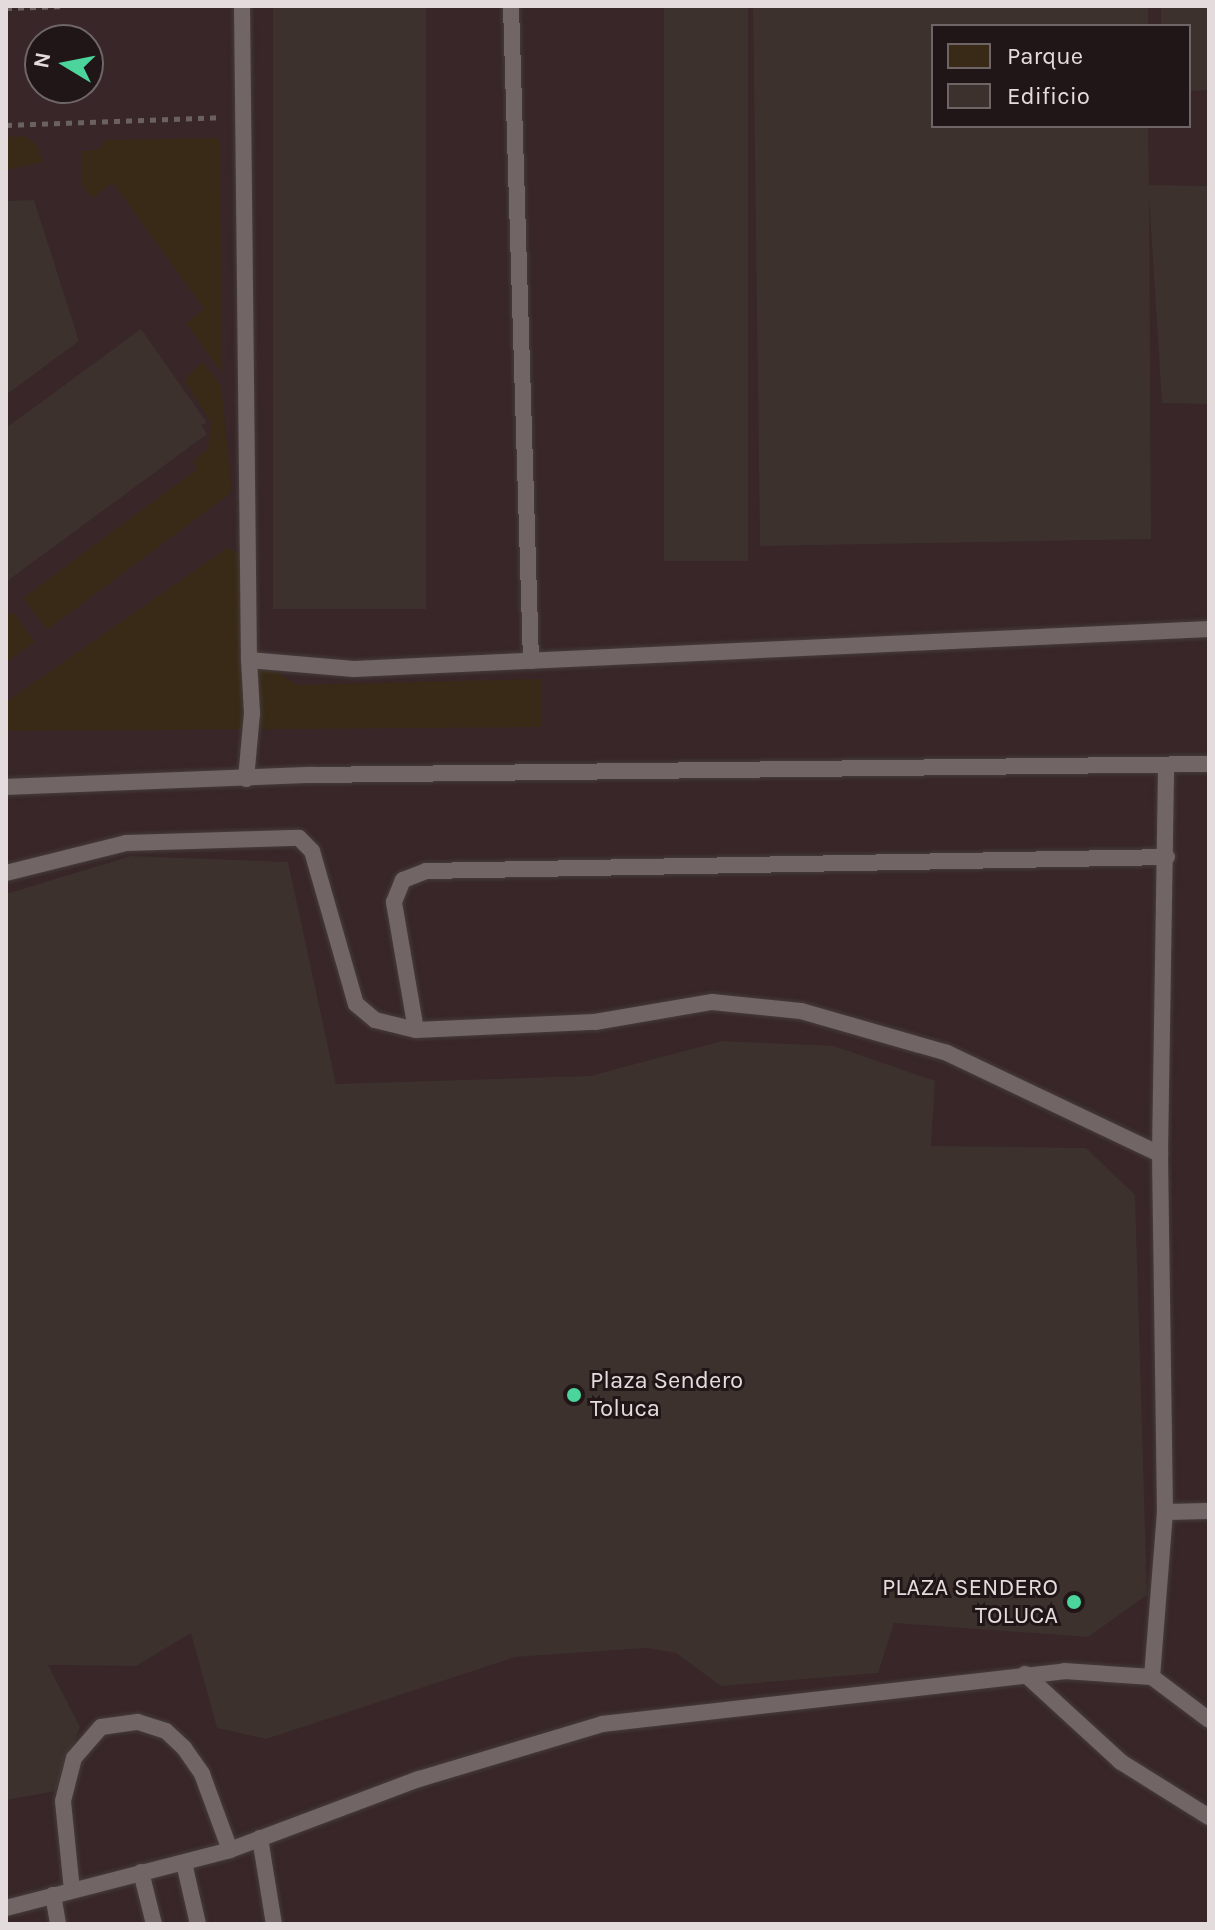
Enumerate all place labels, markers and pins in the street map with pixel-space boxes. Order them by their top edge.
place label: Plaza Sendero Toluca [590,1367,743,1423]
marker: Plaza Sendero Toluca [565,1386,583,1404]
place label: PLAZA SENDERO TOLUCA [882,1574,1058,1630]
marker: PLAZA SENDERO TOLUCA [1065,1593,1083,1611]

